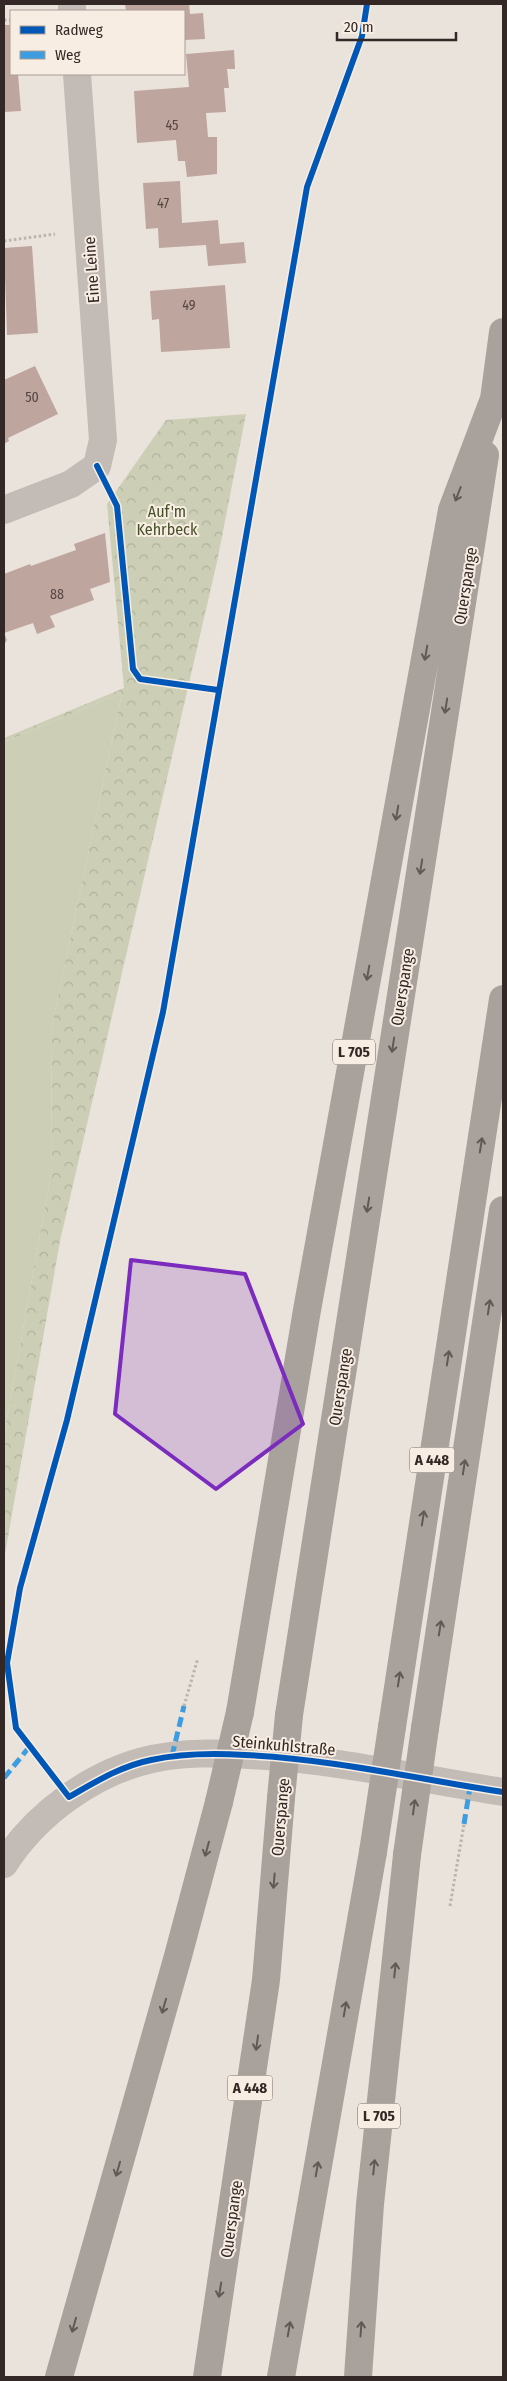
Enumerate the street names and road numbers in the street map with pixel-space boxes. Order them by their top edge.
street label: Eine Leine [80,236,103,304]
street label: Querspange [450,546,481,626]
street label: Querspange [387,947,418,1027]
road number: L 705 [333,1040,375,1064]
street label: Querspange [325,1347,356,1427]
road number: A 448 [410,1448,454,1472]
street label: Steinkuhlstraße [232,1732,336,1759]
street label: Querspange [268,1777,293,1857]
road number: A 448 [228,2076,272,2100]
road number: L 705 [358,2104,400,2128]
street label: Querspange [217,2179,246,2259]

